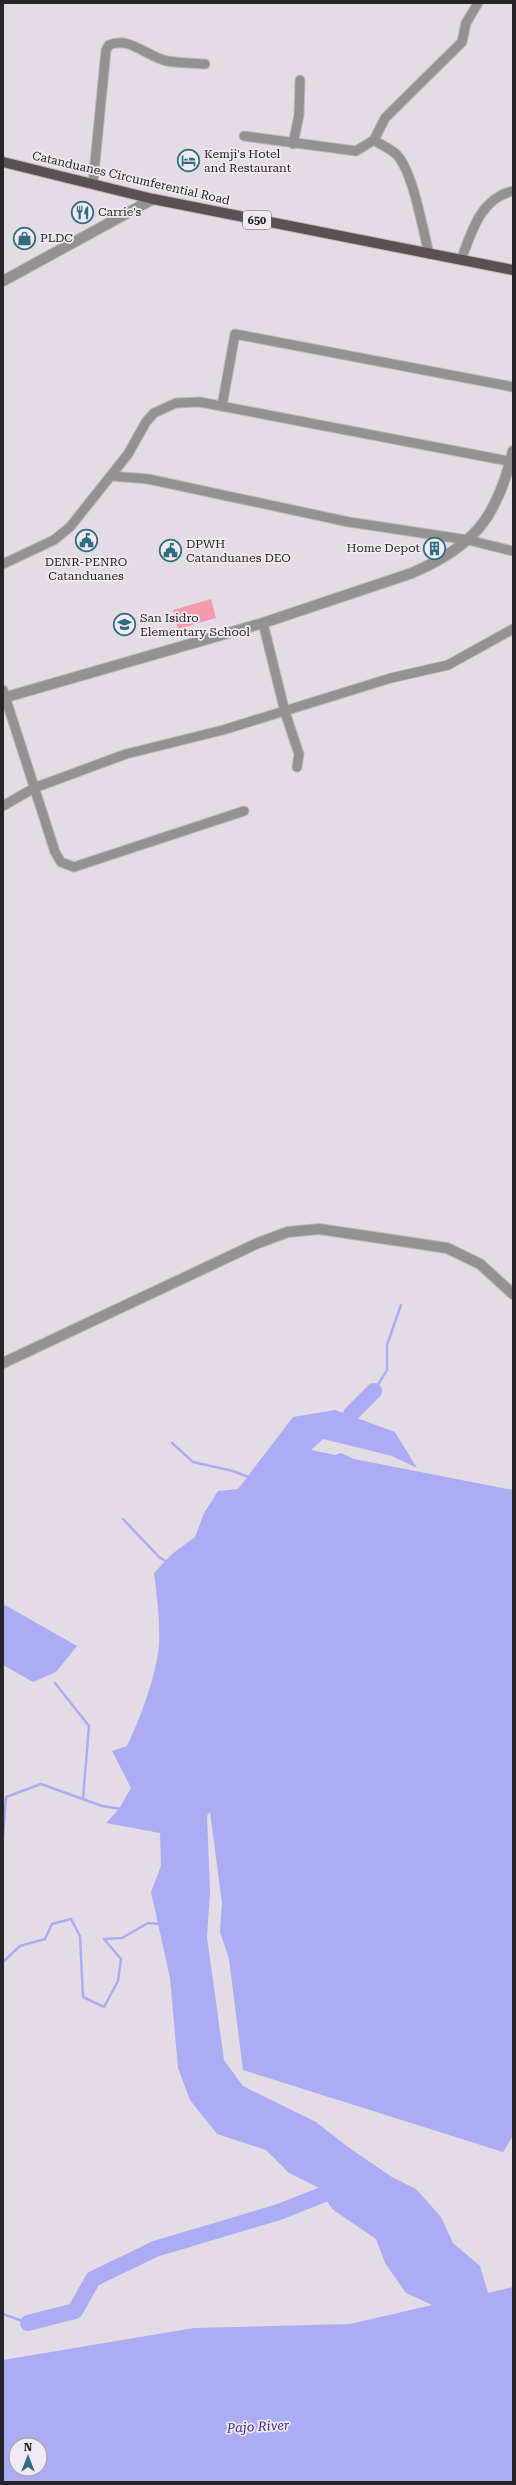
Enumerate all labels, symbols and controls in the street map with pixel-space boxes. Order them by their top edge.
place label: Kemji's Hotel and Restaurant [204,147,292,175]
street label: Catanduanes Circumferential Road [31,148,231,208]
hotel icon: Kemji's Hotel and Restaurant [176,148,202,174]
restaurant icon: Carrie's [70,199,96,225]
place label: Carrie's [98,205,142,219]
road number: 650 [243,211,271,229]
shop icon: PLDC [12,225,38,251]
place label: PLDC [40,231,73,245]
public building icon: DENR-PENRO Catanduanes [73,528,99,554]
building icon: Home Depot [422,535,448,561]
place label: DPWH Catanduanes DEO [186,537,291,565]
public building icon: DPWH Catanduanes DEO [158,538,184,564]
place label: Home Depot [347,541,421,555]
place label: DENR-PENRO Catanduanes [45,555,127,583]
place label: San Isidro Elementary School [140,611,250,639]
school or university icon: San Isidro Elementary School [111,612,137,638]
water label: Pajo River [225,2417,290,2436]
north arrow [8,2437,48,2477]
text: N [24,2441,33,2454]

